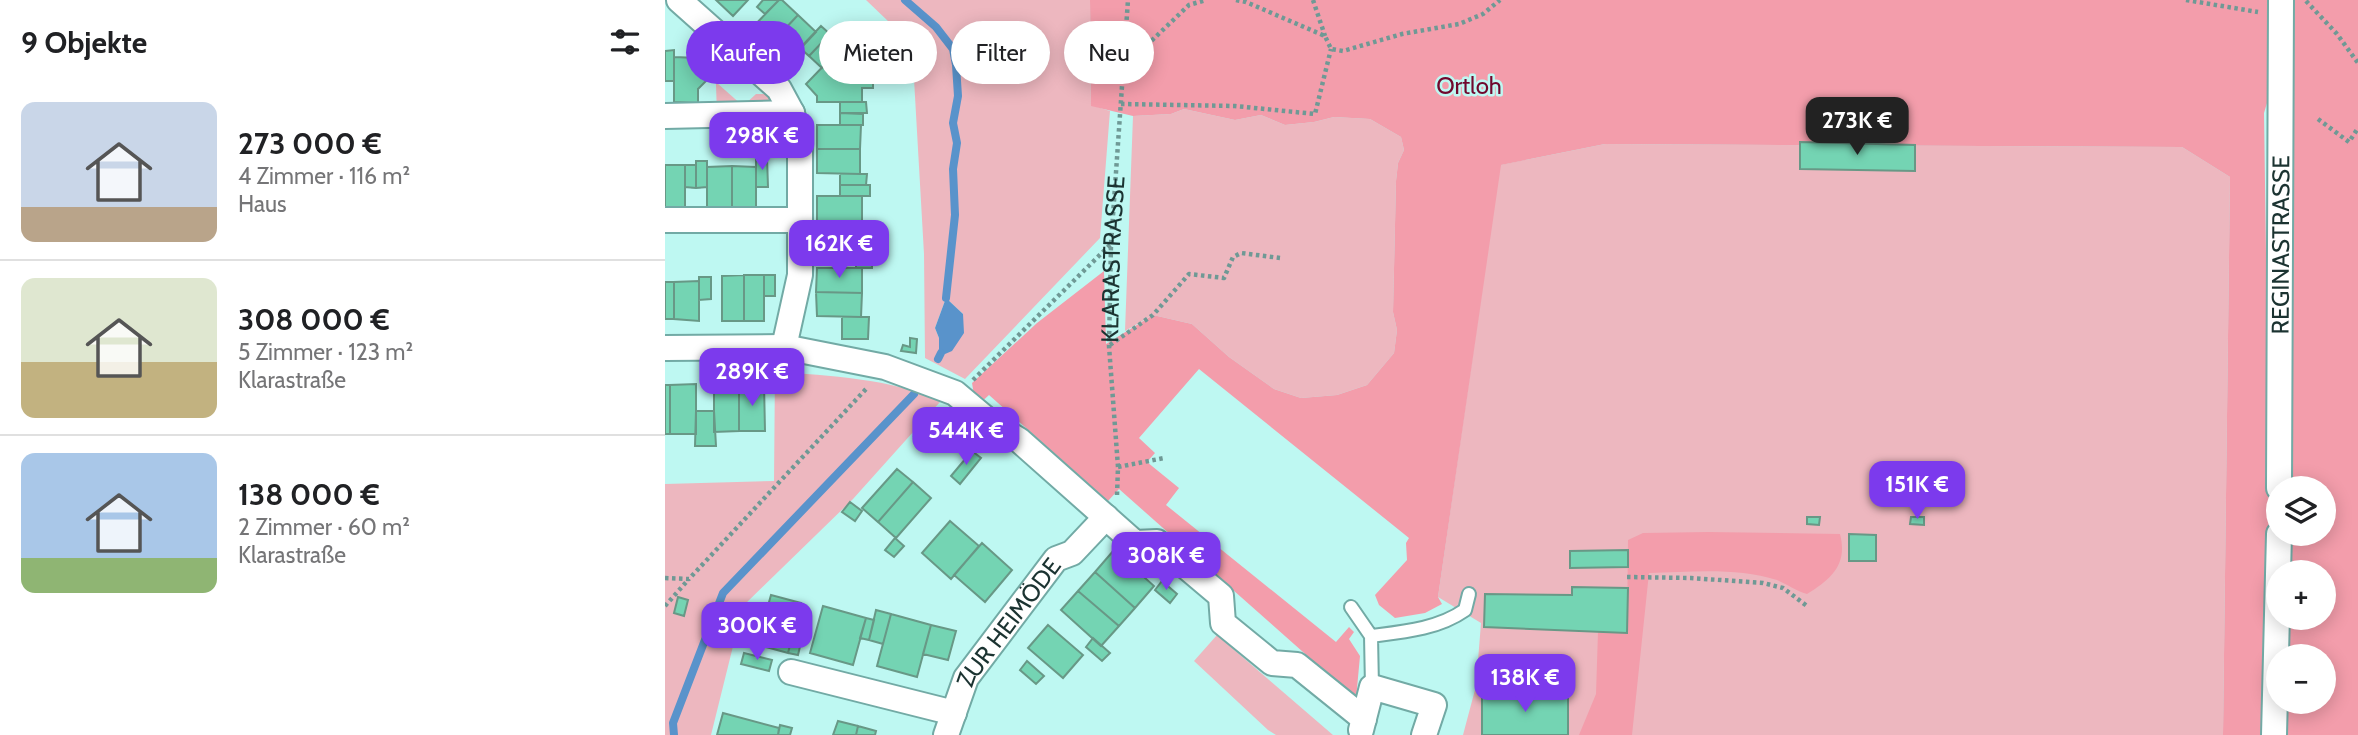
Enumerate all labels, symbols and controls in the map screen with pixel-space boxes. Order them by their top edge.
chip: Kaufen [686,21,805,84]
chip: Mieten [819,21,937,84]
chip: Filter [951,21,1050,84]
chip: Neu [1064,21,1154,84]
icon: filters [606,23,644,61]
text: 9 Objekte [21,24,147,61]
park label: Ortloh [1436,71,1502,100]
pin: 273K € [1800,97,1914,157]
text: 273K € [1822,106,1892,134]
pin: 298K € [705,113,819,172]
text: 298K € [725,121,799,149]
text: 273 000 € [238,125,382,162]
icon: home [77,130,161,214]
street label: REGINASTRASSE [2265,155,2295,335]
text: 4 Zimmer · 116 m² [238,162,410,190]
street label: KLARASTRASSE [1095,175,1130,343]
text: Haus [238,190,287,218]
pin: 162K € [782,220,896,280]
text: 162K € [805,229,873,257]
text: 308 000 € [238,301,390,338]
icon: home [77,306,161,390]
text: 5 Zimmer · 123 m² [238,338,413,366]
pin: 289K € [695,348,809,408]
text: 289K € [715,357,789,385]
text: Klarastraße [238,366,346,394]
pin: 544K € [909,407,1023,467]
text: 544K € [928,416,1004,444]
pin: 151K € [1860,462,1974,521]
text: 151K € [1885,470,1949,498]
text: 138 000 € [238,476,380,513]
map controls [2266,476,2336,714]
button: layers [2266,476,2336,546]
icon: home [77,481,161,565]
text: 2 Zimmer · 60 m² [238,513,410,541]
pin: 308K € [1109,532,1223,592]
text: Klarastraße [238,541,346,569]
text: 308K € [1128,541,1204,569]
street label: ZUR HEIMÖDE [950,552,1066,690]
button: + [2266,560,2336,630]
pin: 300K € [700,602,814,662]
text: 300K € [717,611,797,639]
button: − [2266,644,2336,714]
pin: 138K € [1468,654,1582,714]
text: 138K € [1490,663,1560,691]

